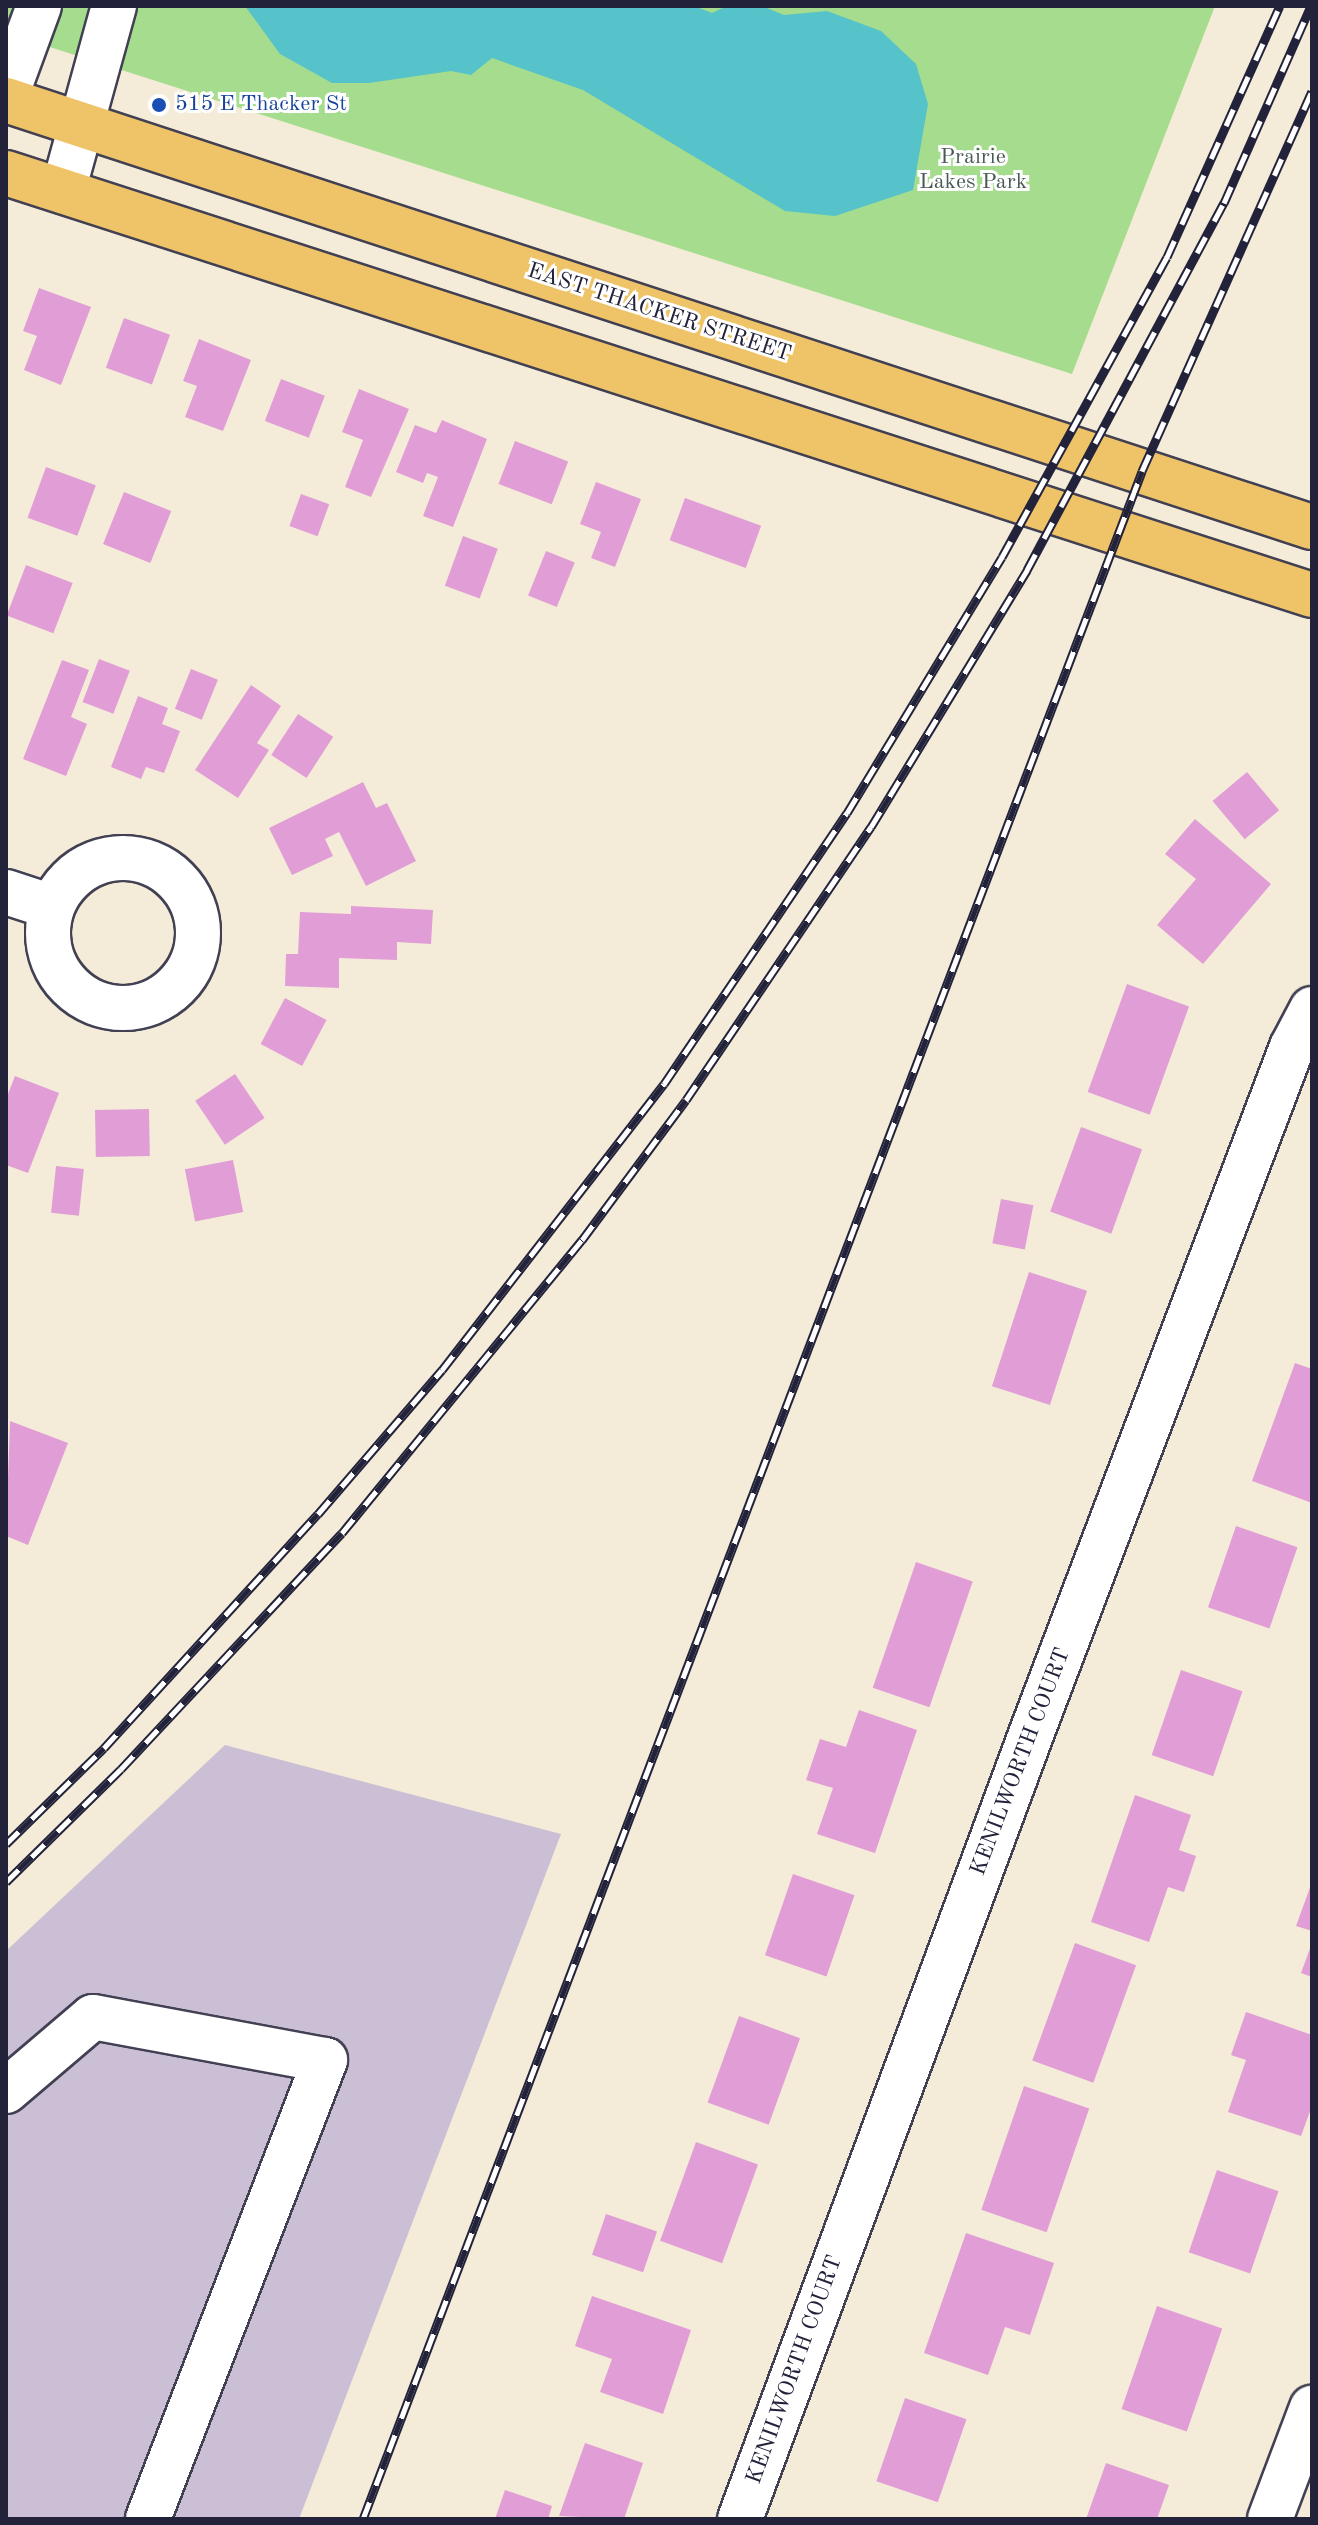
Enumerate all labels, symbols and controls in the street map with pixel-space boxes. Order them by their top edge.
place label: 515 E Thacker St [175,92,347,118]
marker: 515 E Thacker St [150,96,168,114]
park label: Prairie Lakes Park [919,144,1027,196]
street label: EAST THACKER STREET [524,258,794,368]
street label: KENILWORTH COURT [965,1645,1077,1879]
street label: KENILWORTH COURT [741,2252,849,2488]

